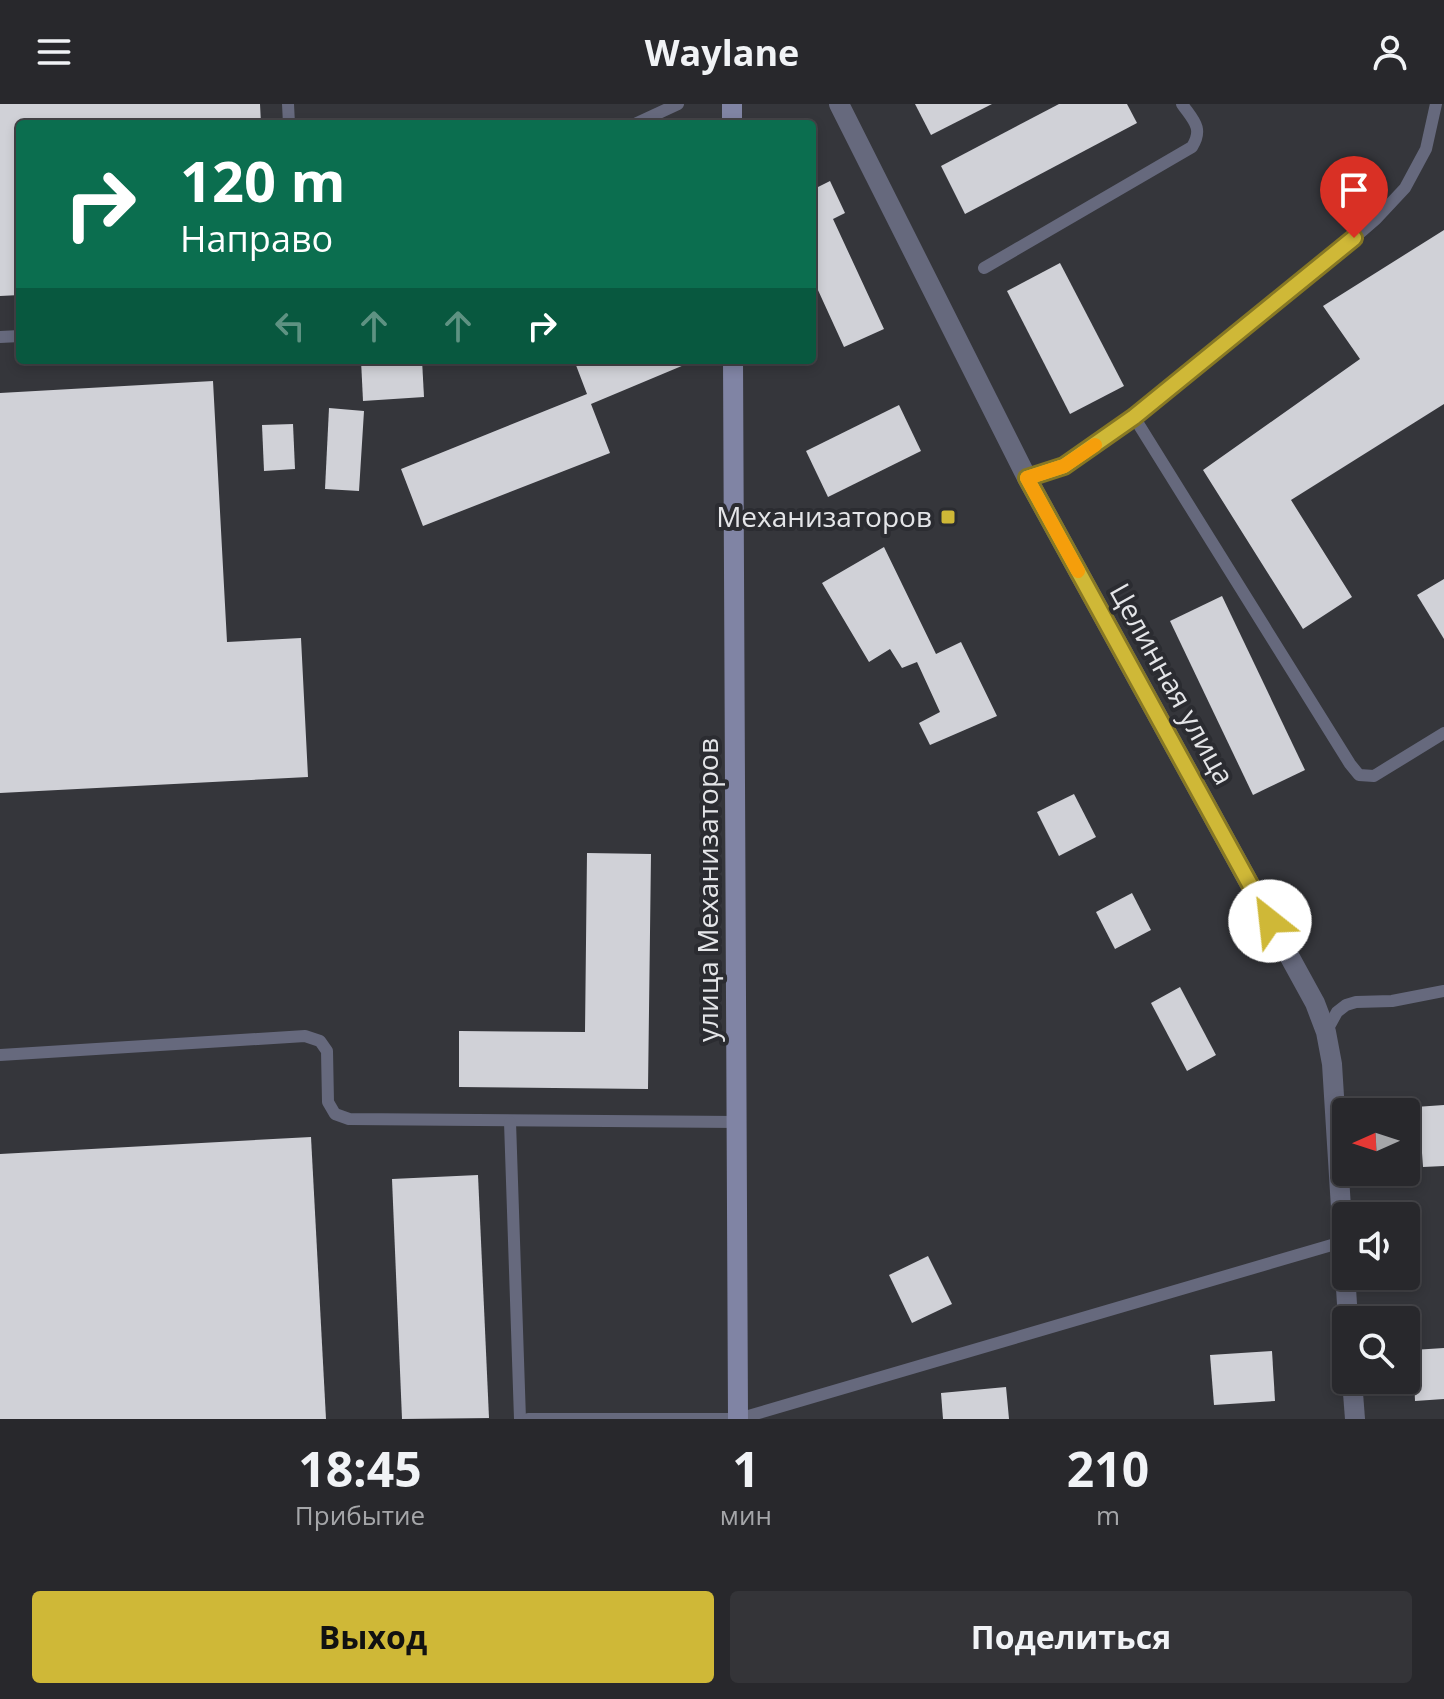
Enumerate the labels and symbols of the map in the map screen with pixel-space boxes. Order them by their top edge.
pin [1320,156,1388,238]
place label: Механизаторов [716,497,932,535]
marker: Механизаторов [939,508,957,526]
street label: Целинная улица [1102,576,1244,791]
street label: улица Механизаторов [688,738,726,1042]
position arrow [1228,879,1312,963]
north arrow [1332,1098,1420,1186]

